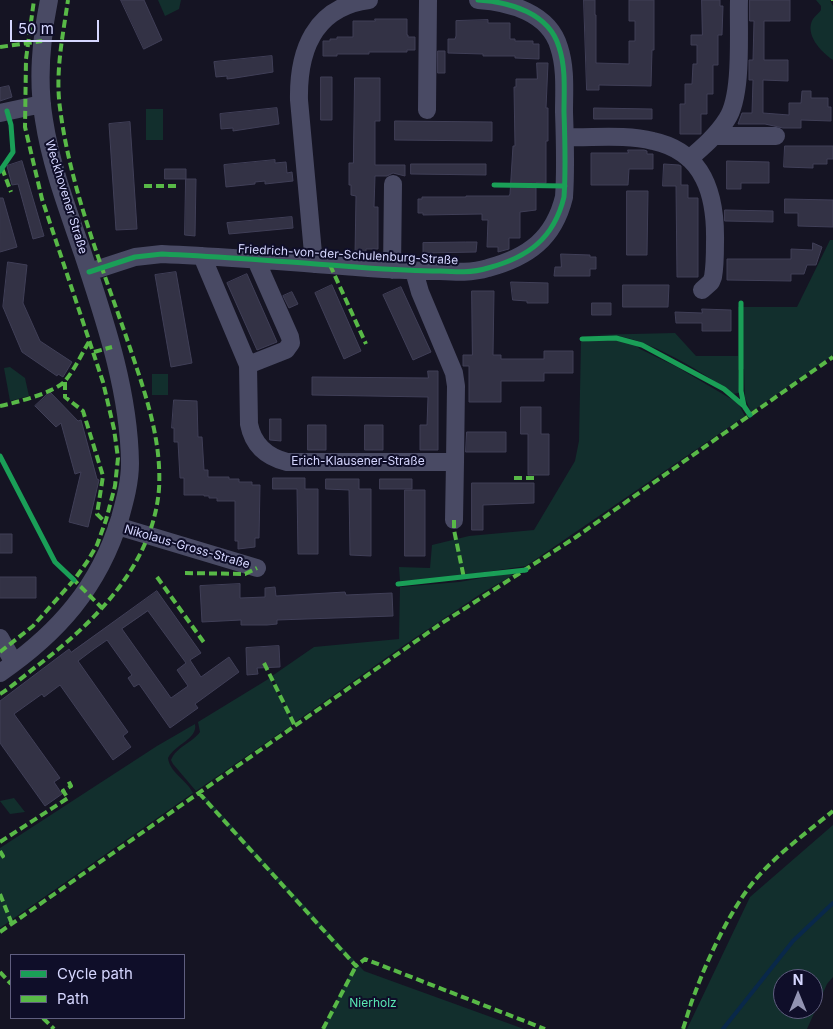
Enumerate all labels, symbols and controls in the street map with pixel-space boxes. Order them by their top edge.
scale bar [12,10,101,42]
text: 50 m [18,19,54,38]
street label: Weckhovener Straße [42,138,90,256]
street label: Friedrich-von-der-Schulenburg-Straße [237,242,459,268]
street label: Erich-Klausener-Straße [291,454,425,468]
street label: Nikolaus-Gross-Straße [123,522,251,572]
legend [10,954,185,1019]
text: Cycle path [57,964,133,983]
north arrow [773,969,823,1019]
text: N [793,971,803,988]
text: Path [57,989,89,1008]
park label: Nierholz [349,996,397,1010]

